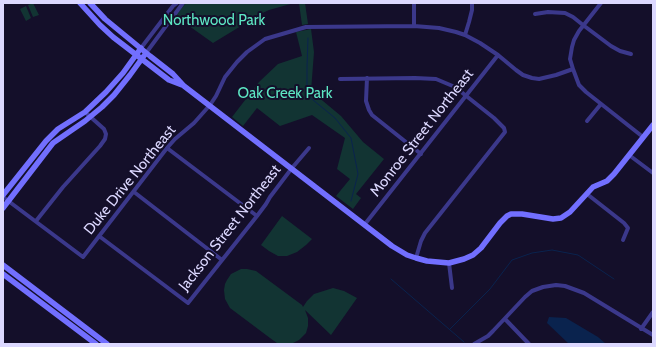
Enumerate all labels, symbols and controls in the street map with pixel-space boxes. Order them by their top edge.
park label: Northwood Park [163,12,265,30]
street label: Monroe Street Northeast [367,66,477,200]
park label: Oak Creek Park [238,85,332,103]
street label: Duke Drive Northeast [80,122,180,238]
street label: Jackson Street Northeast [175,161,285,295]

